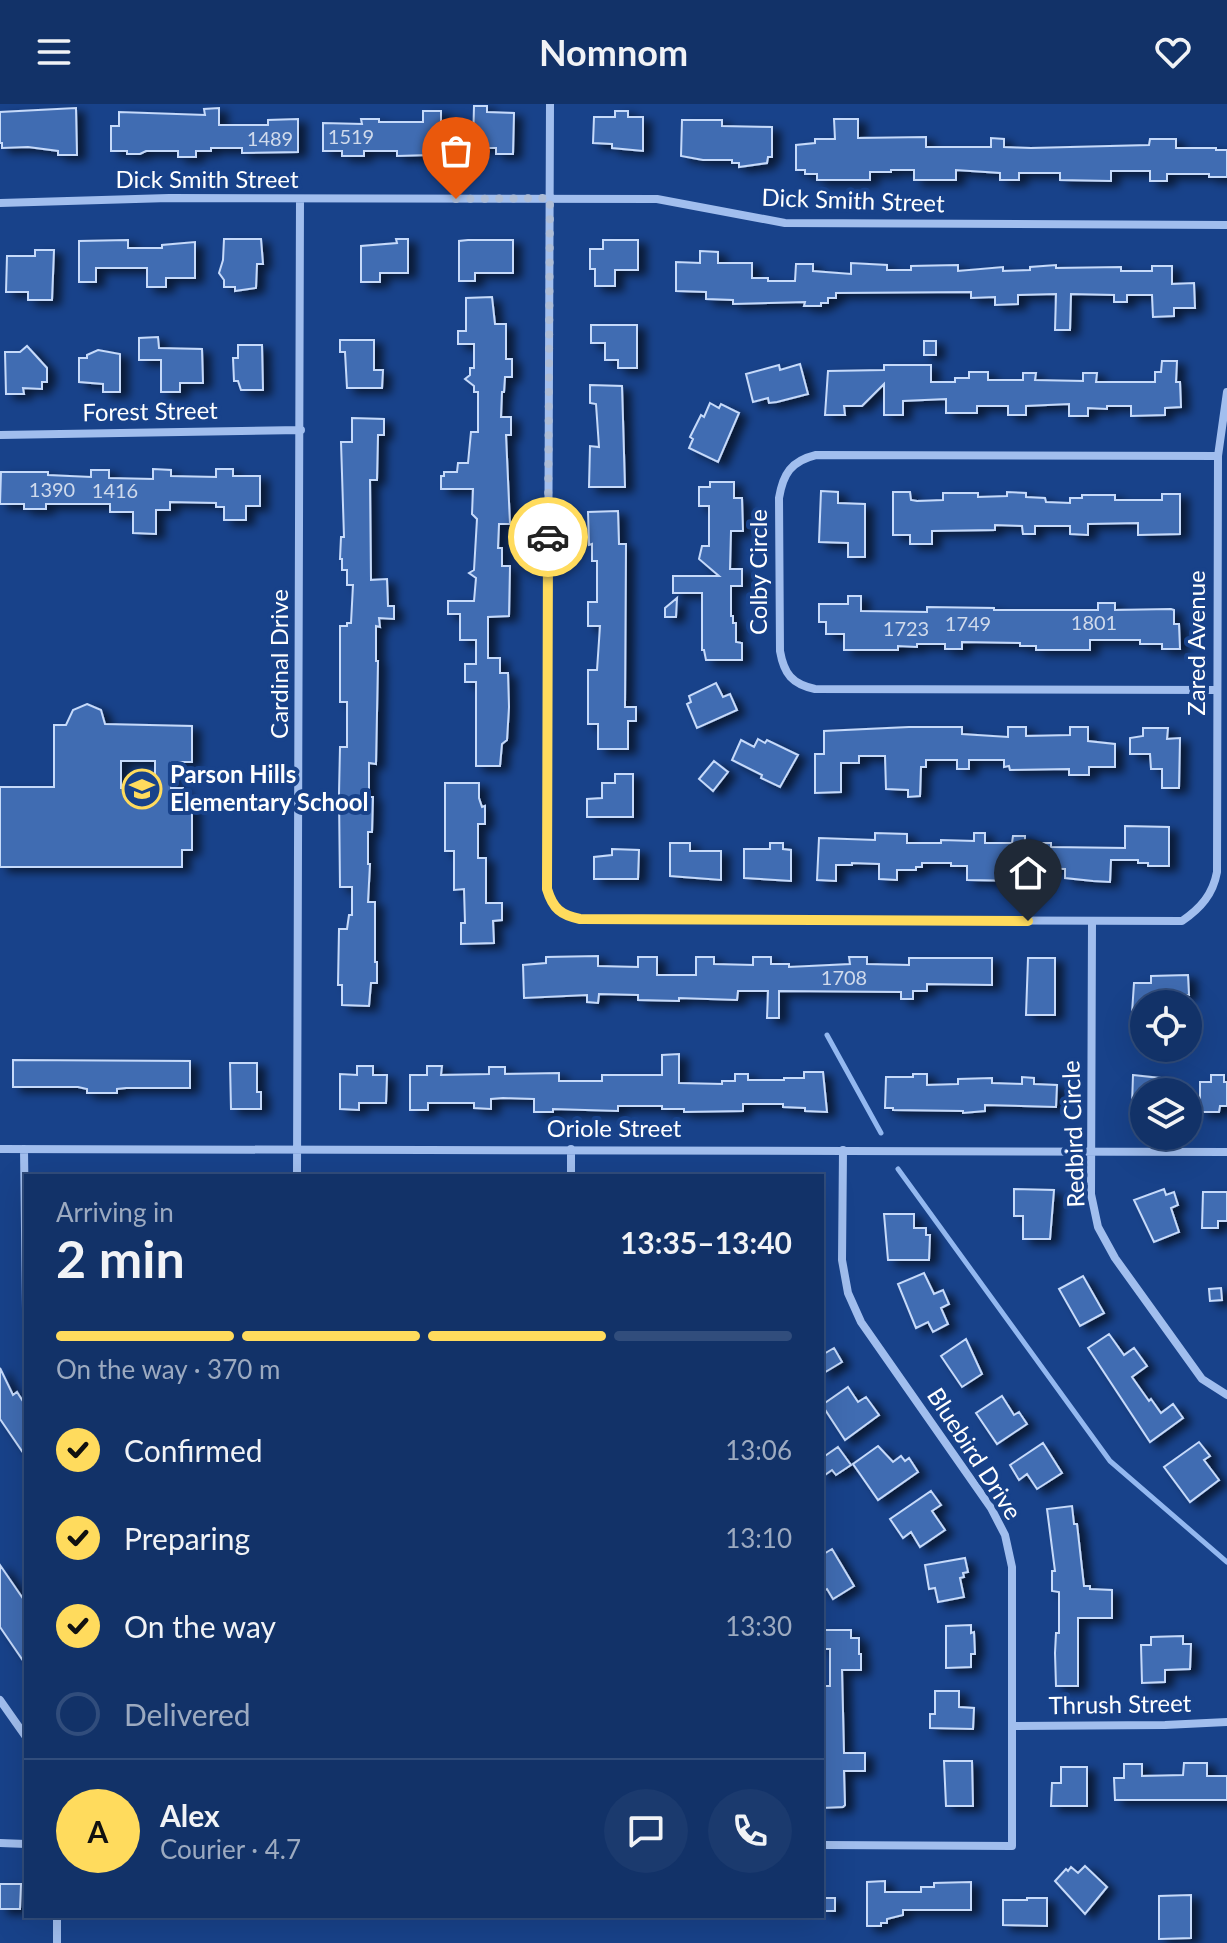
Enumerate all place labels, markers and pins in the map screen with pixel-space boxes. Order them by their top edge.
pin [422,117,490,199]
place label: Parson Hills Elementary School [170,759,369,816]
school or university icon: Parson Hills Elementary School [121,768,163,810]
pin [994,839,1062,921]

